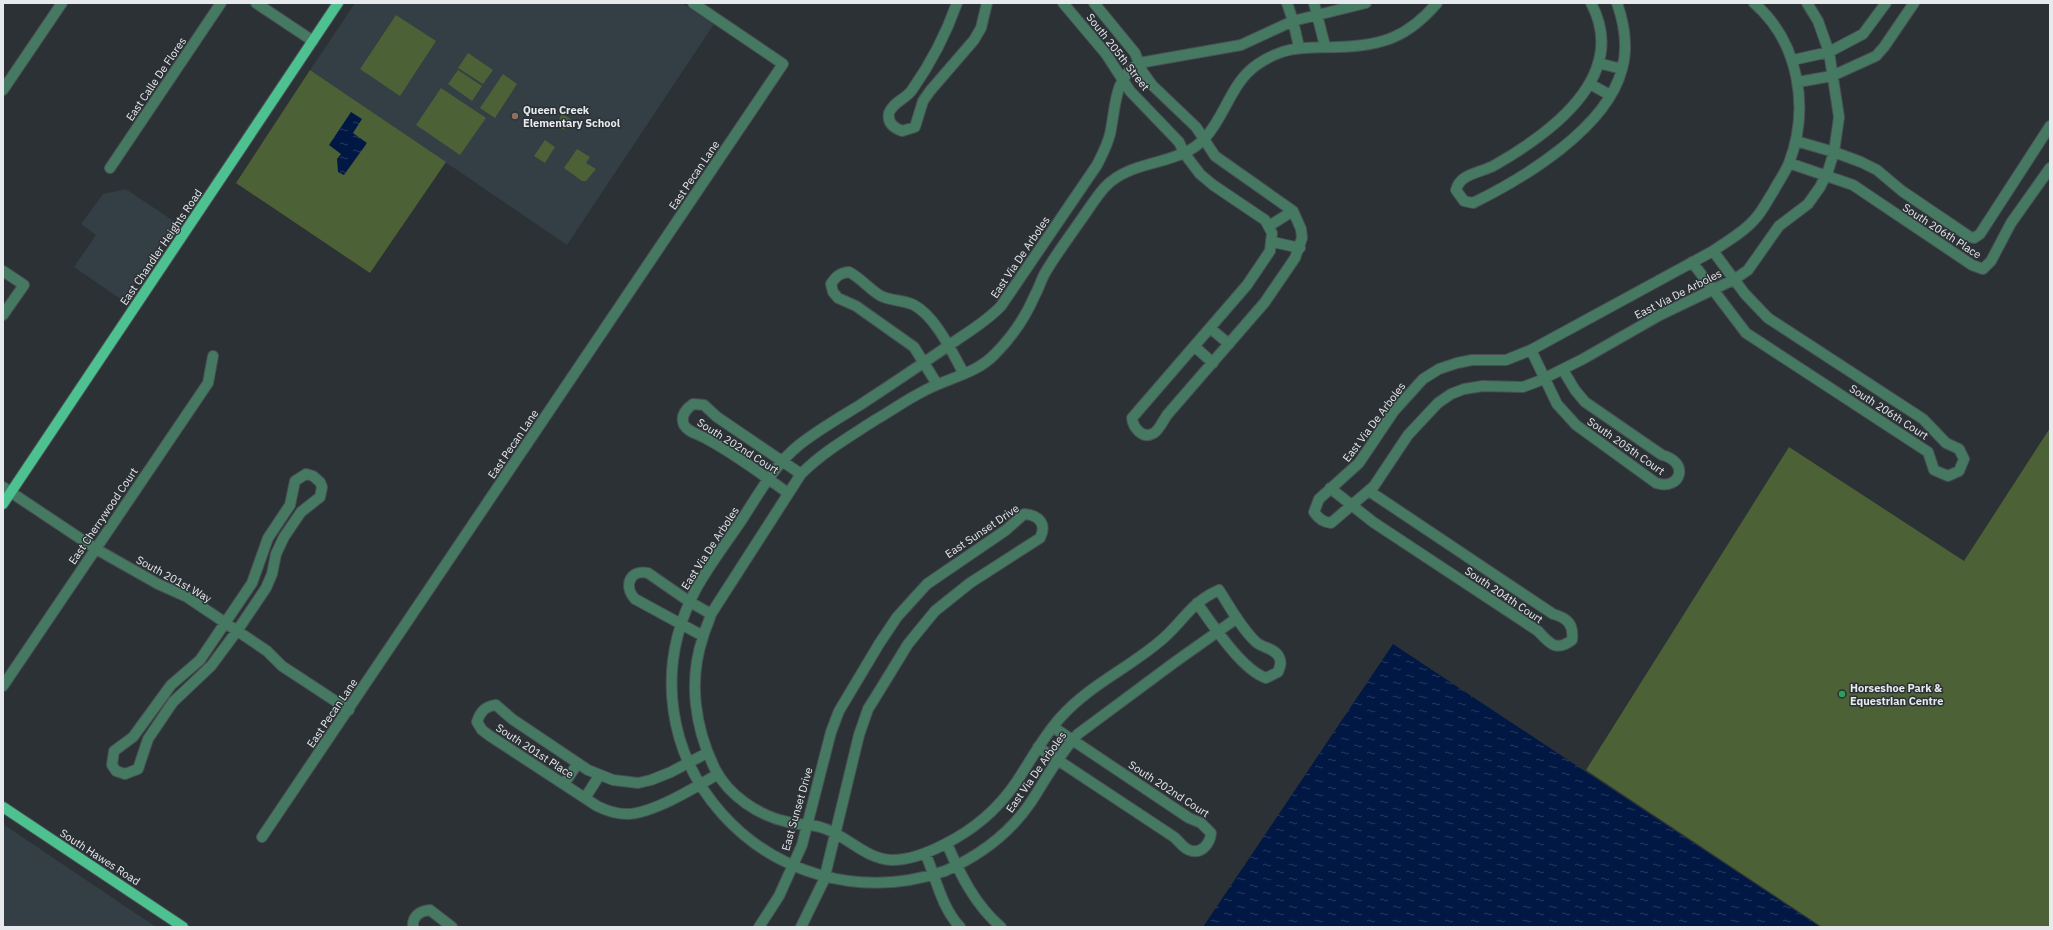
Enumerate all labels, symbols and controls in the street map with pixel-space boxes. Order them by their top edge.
street label: South 205th Street [1083,11,1153,94]
street label: East Calle De Flores [123,34,189,124]
place label: Queen Creek Elementary School [523,103,621,130]
marker: Queen Creek Elementary School [510,111,520,121]
street label: East Pecan Lane [666,138,722,212]
street label: East Chandler Heights Road [117,186,205,308]
street label: South 206th Place [1900,200,1984,262]
street label: East Via De Arboles [987,213,1053,301]
street label: East Via De Arboles [1632,266,1724,322]
street label: East Via De Arboles [1340,379,1408,465]
street label: South 206th Court [1847,381,1931,443]
street label: East Pecan Lane [485,407,541,481]
street label: South 205th Court [1585,414,1667,478]
street label: South 202nd Court [695,415,782,477]
street label: East Cherrywood Court [65,465,141,567]
street label: East Sunset Drive [942,501,1022,561]
street label: East Via De Arboles [678,504,742,592]
street label: South 201st Way [134,553,215,606]
street label: South 204th Court [1462,564,1546,626]
street label: East Pecan Lane [304,676,360,750]
place label: Horseshoe Park & Equestrian Centre [1850,681,1943,708]
marker: Horseshoe Park & Equestrian Centre [1837,689,1847,699]
street label: South 201st Place [493,721,577,781]
street label: East Via De Arboles [1003,729,1069,815]
street label: South 202nd Court [1126,758,1212,820]
street label: East Sunset Drive [778,766,816,852]
street label: South Hawes Road [57,826,143,888]

